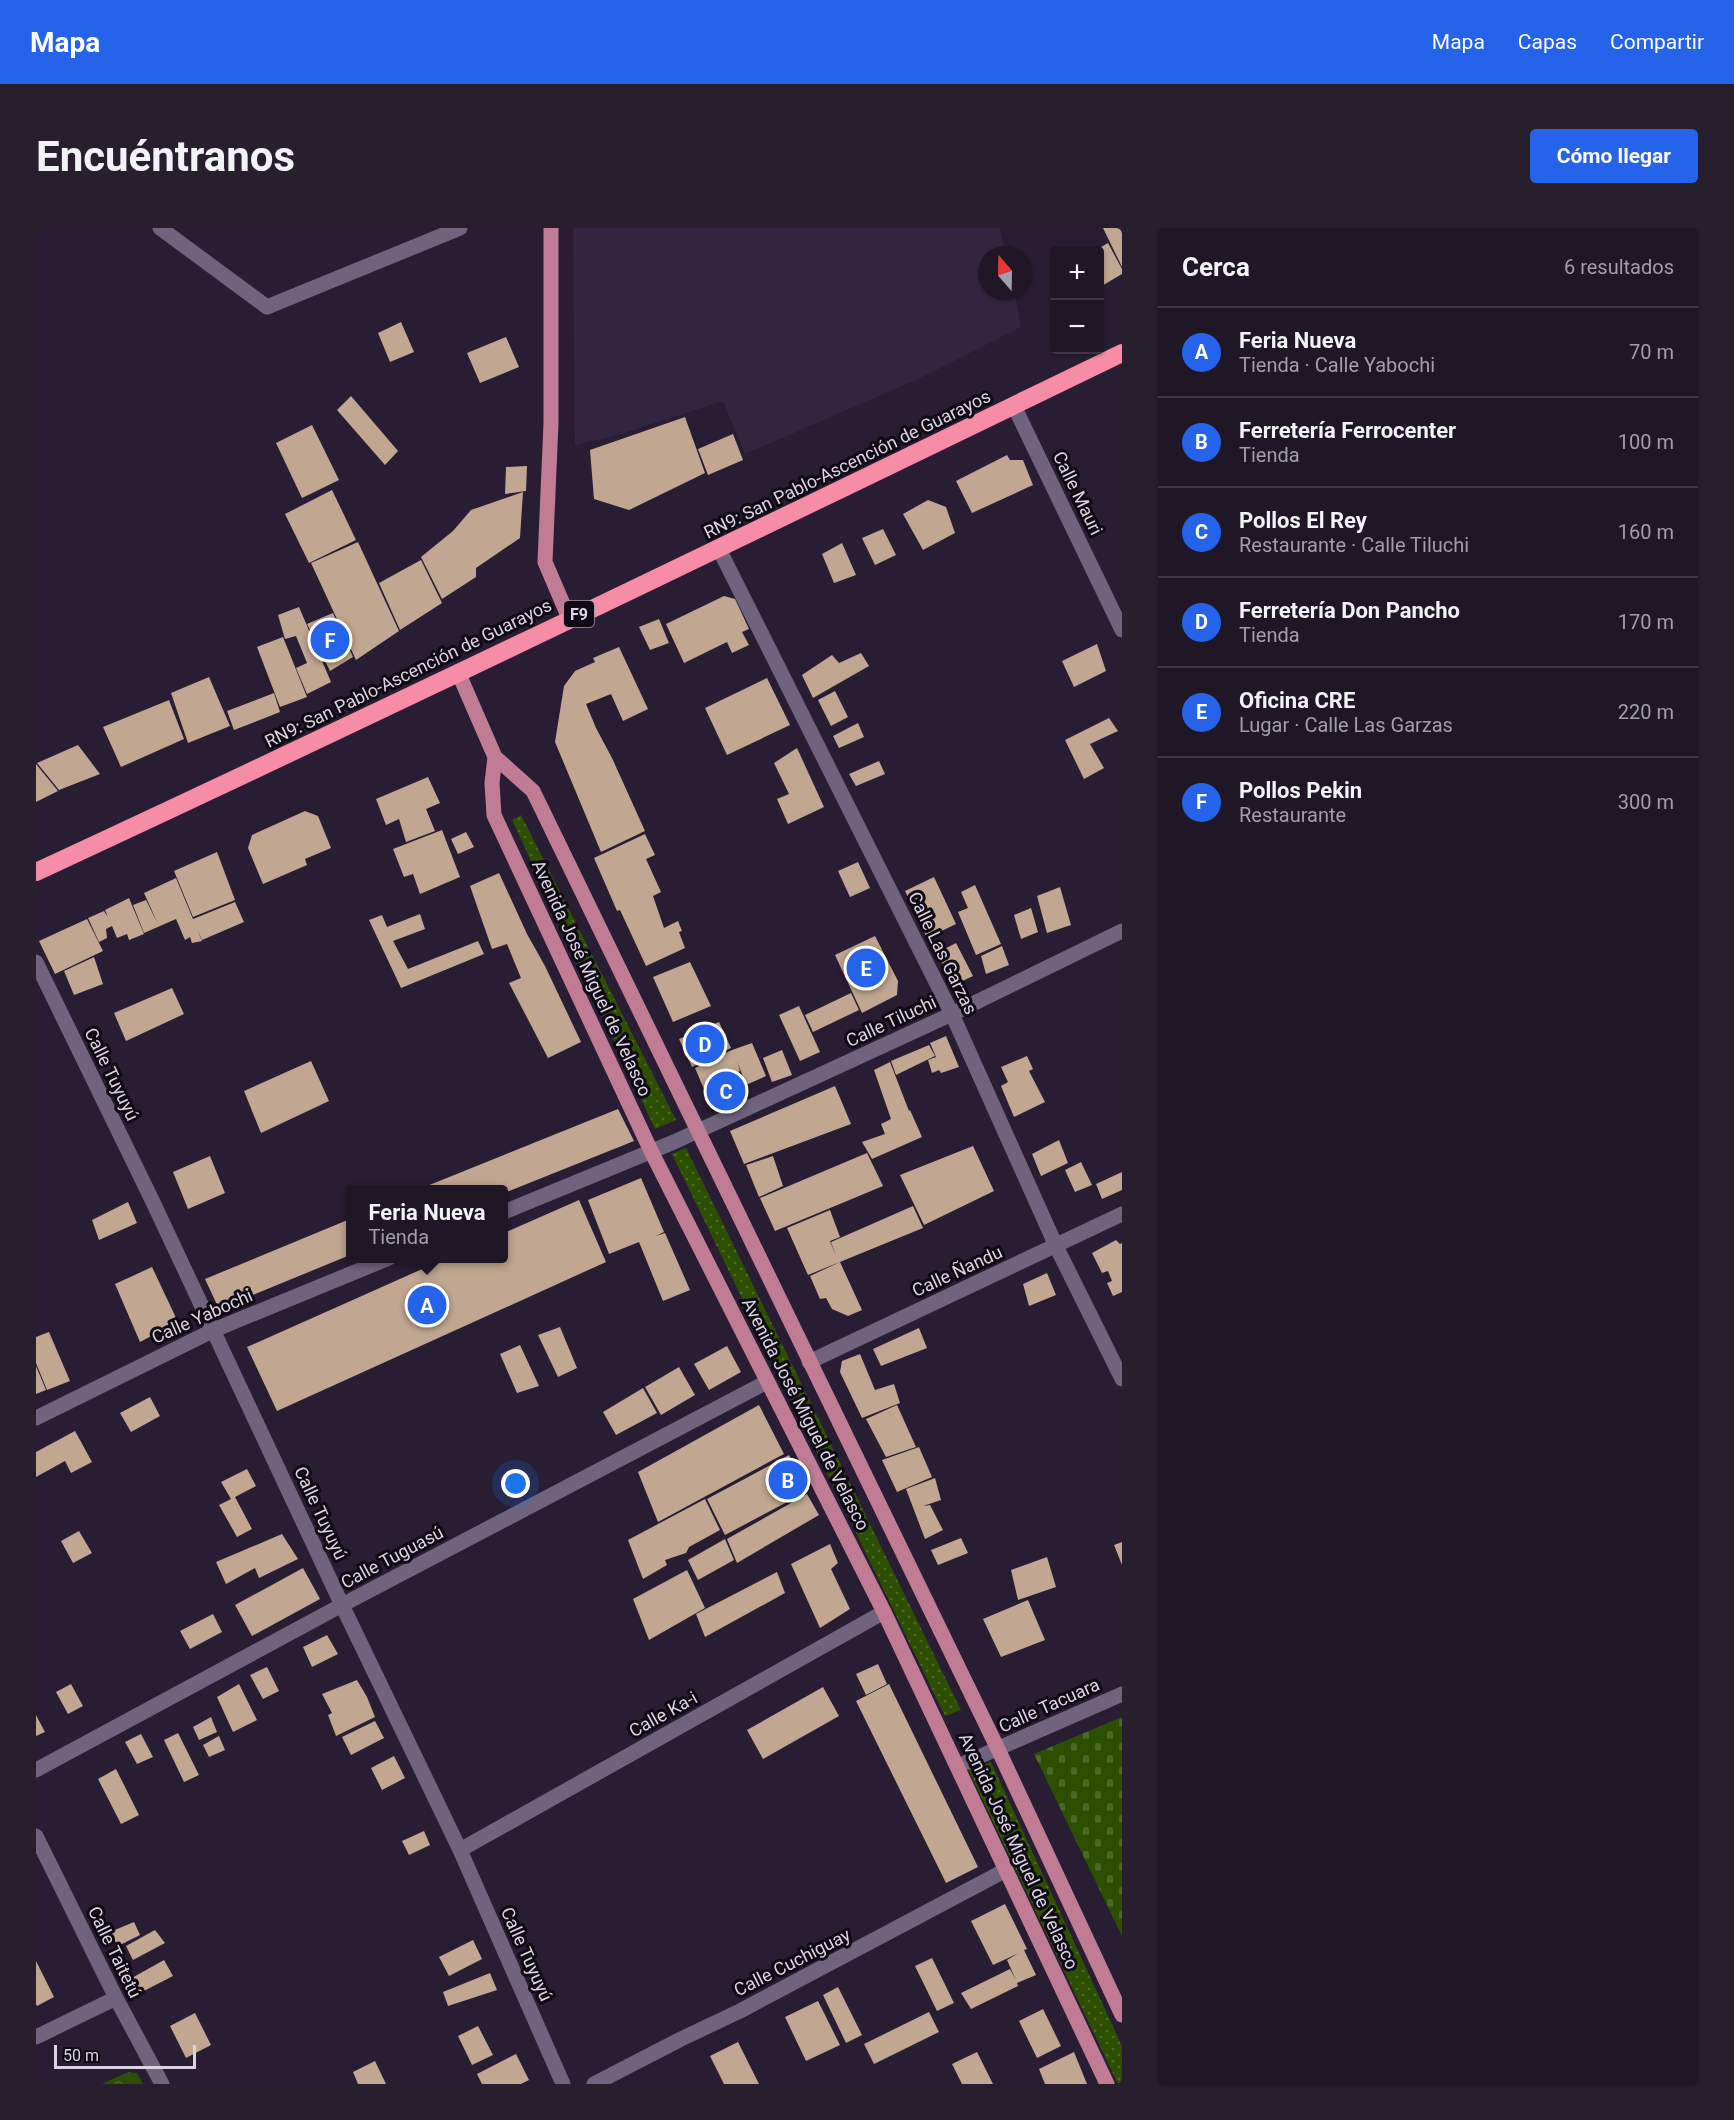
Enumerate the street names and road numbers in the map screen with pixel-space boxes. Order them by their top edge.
street label: RN9: San Pablo-Ascención de Guarayos [700,385,994,543]
street label: Calle Mauri [1049,448,1107,538]
street label: RN9: San Pablo-Ascención de Guarayos [261,594,555,752]
road number: F9 [564,601,594,627]
street label: Avenida José Miguel de Velasco [528,857,656,1099]
street label: Calle Las Garzas [904,888,982,1018]
street label: Calle Tiluchi [843,991,939,1051]
street label: Calle Tuyuyú [81,1024,143,1124]
street label: Calle Ñandu [909,1241,1005,1301]
street label: Calle Yabochi [148,1284,256,1348]
street label: Avenida José Miguel de Velasco [738,1294,874,1534]
street label: Calle Tuyuyú [290,1463,352,1563]
street label: Calle Tuguasú [337,1521,447,1593]
street label: Calle Tacuara [995,1673,1103,1737]
street label: Calle Ka-i [625,1687,701,1741]
street label: Avenida José Miguel de Velasco [955,1730,1083,1972]
street label: Calle Taitetú [84,1903,146,2001]
street label: Calle Tuyuyú [497,1904,557,2004]
street label: Calle Cuchiguay [730,1923,854,2000]

